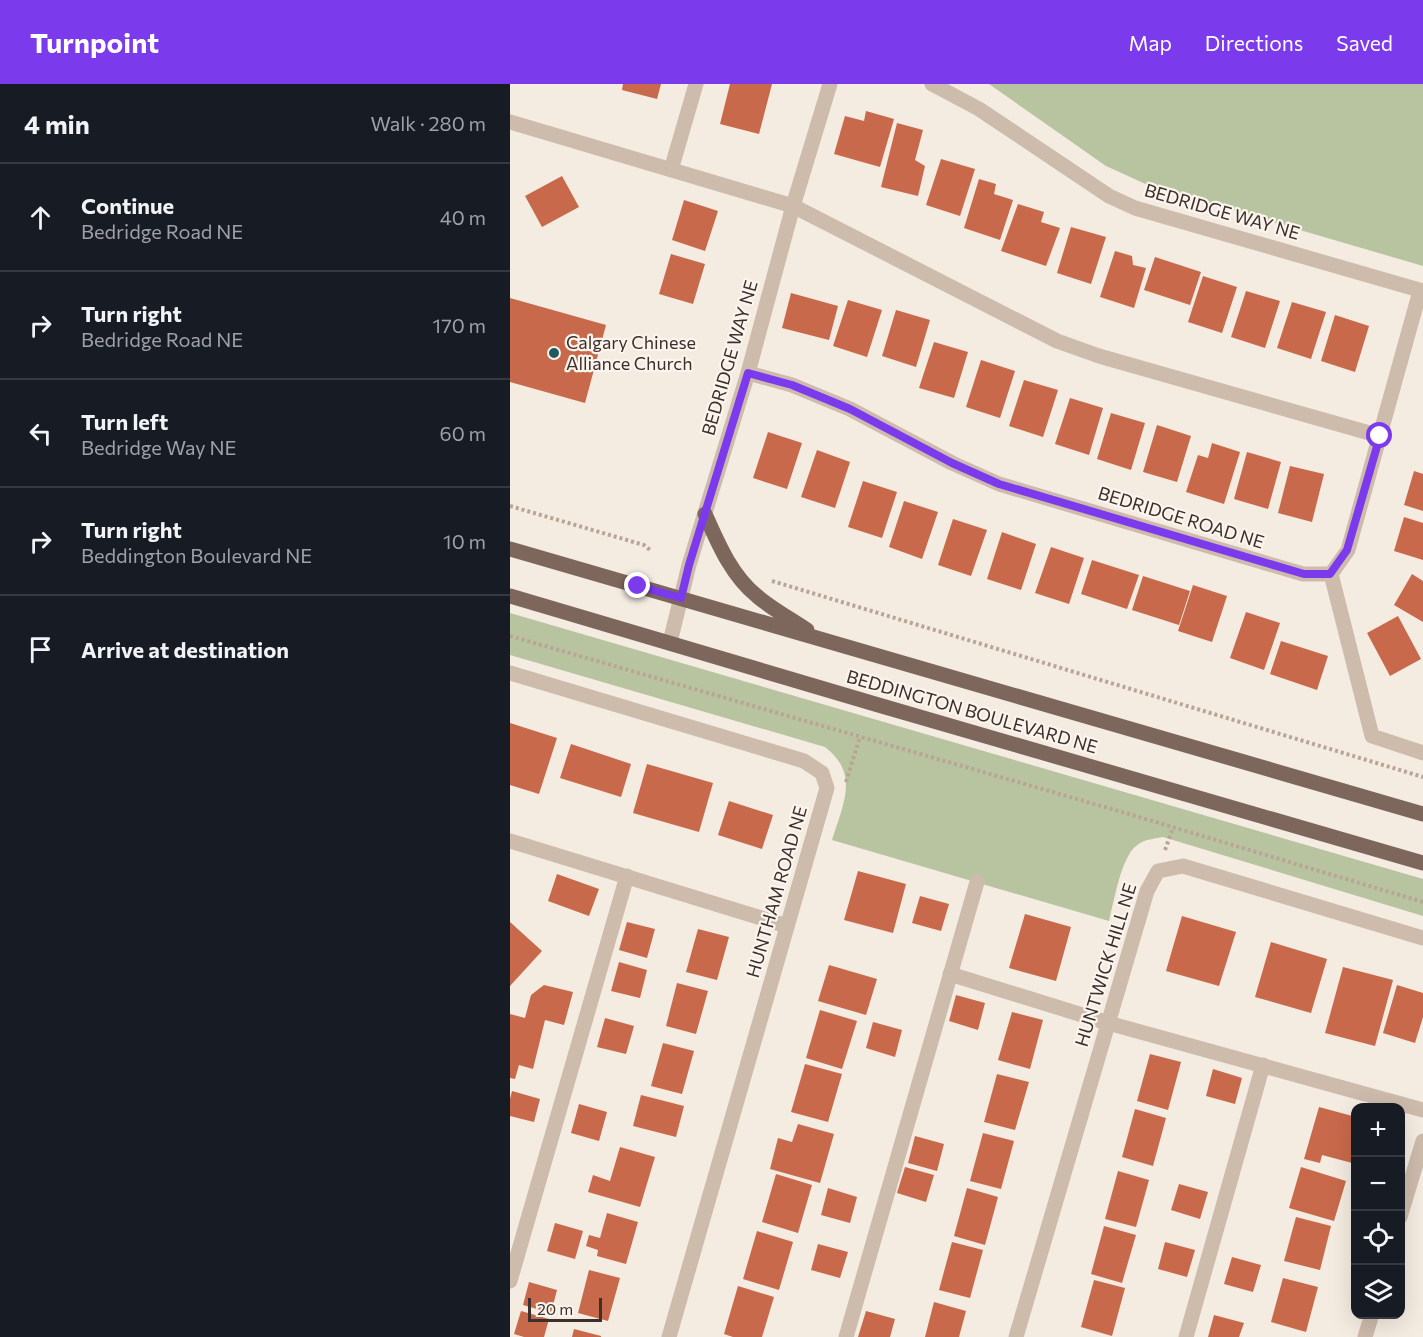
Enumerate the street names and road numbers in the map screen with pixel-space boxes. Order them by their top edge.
street label: BEDRIDGE WAY NE [1142,178,1302,244]
street label: BEDRIDGE WAY NE [696,278,762,438]
street label: BEDRIDGE ROAD NE [1096,481,1267,553]
street label: BEDDINGTON BOULEVARD NE [844,665,1100,757]
street label: HUNTHAM ROAD NE [741,803,811,980]
street label: HUNTWICK HILL NE [1070,880,1140,1049]

